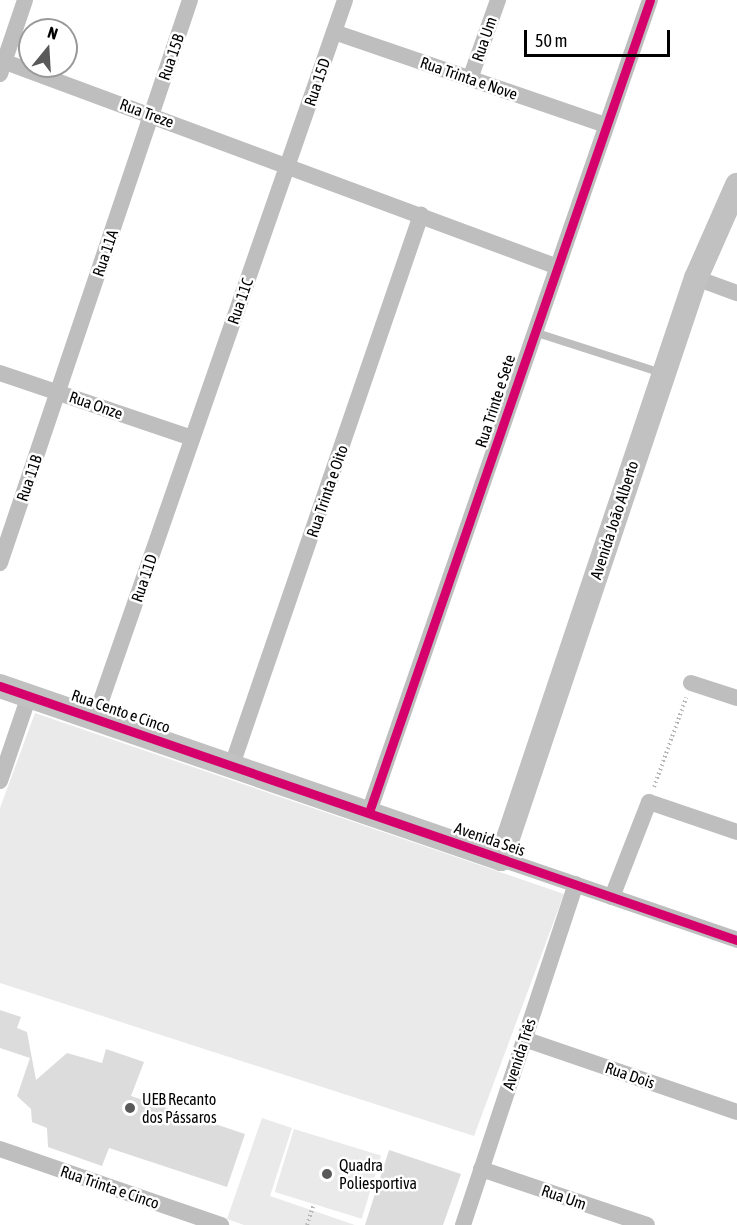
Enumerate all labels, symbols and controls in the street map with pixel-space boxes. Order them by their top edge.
street label: Rua Um [467,14,501,64]
north arrow [18,18,78,78]
scale bar [527,18,672,56]
text: N [46,23,60,43]
text: 50 m [535,30,567,51]
street label: Rua 15B [154,31,188,83]
street label: Rua Trinta e Nove [418,52,520,104]
street label: Rua 15D [300,56,334,108]
street label: Rua Treze [117,94,177,132]
street label: Rua 11A [88,227,122,279]
street label: Rua 11C [223,275,257,327]
street label: Rua Trinte e Sete [471,352,519,450]
street label: Rua Onze [67,387,125,423]
street label: Rua Trinta e Oito [302,442,352,540]
street label: Rua 11B [12,452,46,504]
street label: Avenida João Alberto [586,458,642,582]
street label: Rua 11D [127,552,161,604]
street label: Rua Cento e Cinco [69,685,173,737]
street label: Avenida Seis [452,818,528,860]
street label: Avenida Três [498,1016,540,1092]
street label: Rua Dois [603,1058,657,1092]
place label: UEB Recanto dos Pássaros [142,1089,217,1127]
marker: UEB Recanto dos Pássaros [123,1101,137,1115]
place label: Quadra Poliesportiva [339,1155,417,1193]
street label: Rua Trinta e Cinco [58,1161,162,1213]
marker: Quadra Poliesportiva [320,1167,334,1181]
street label: Rua Um [539,1180,589,1214]

